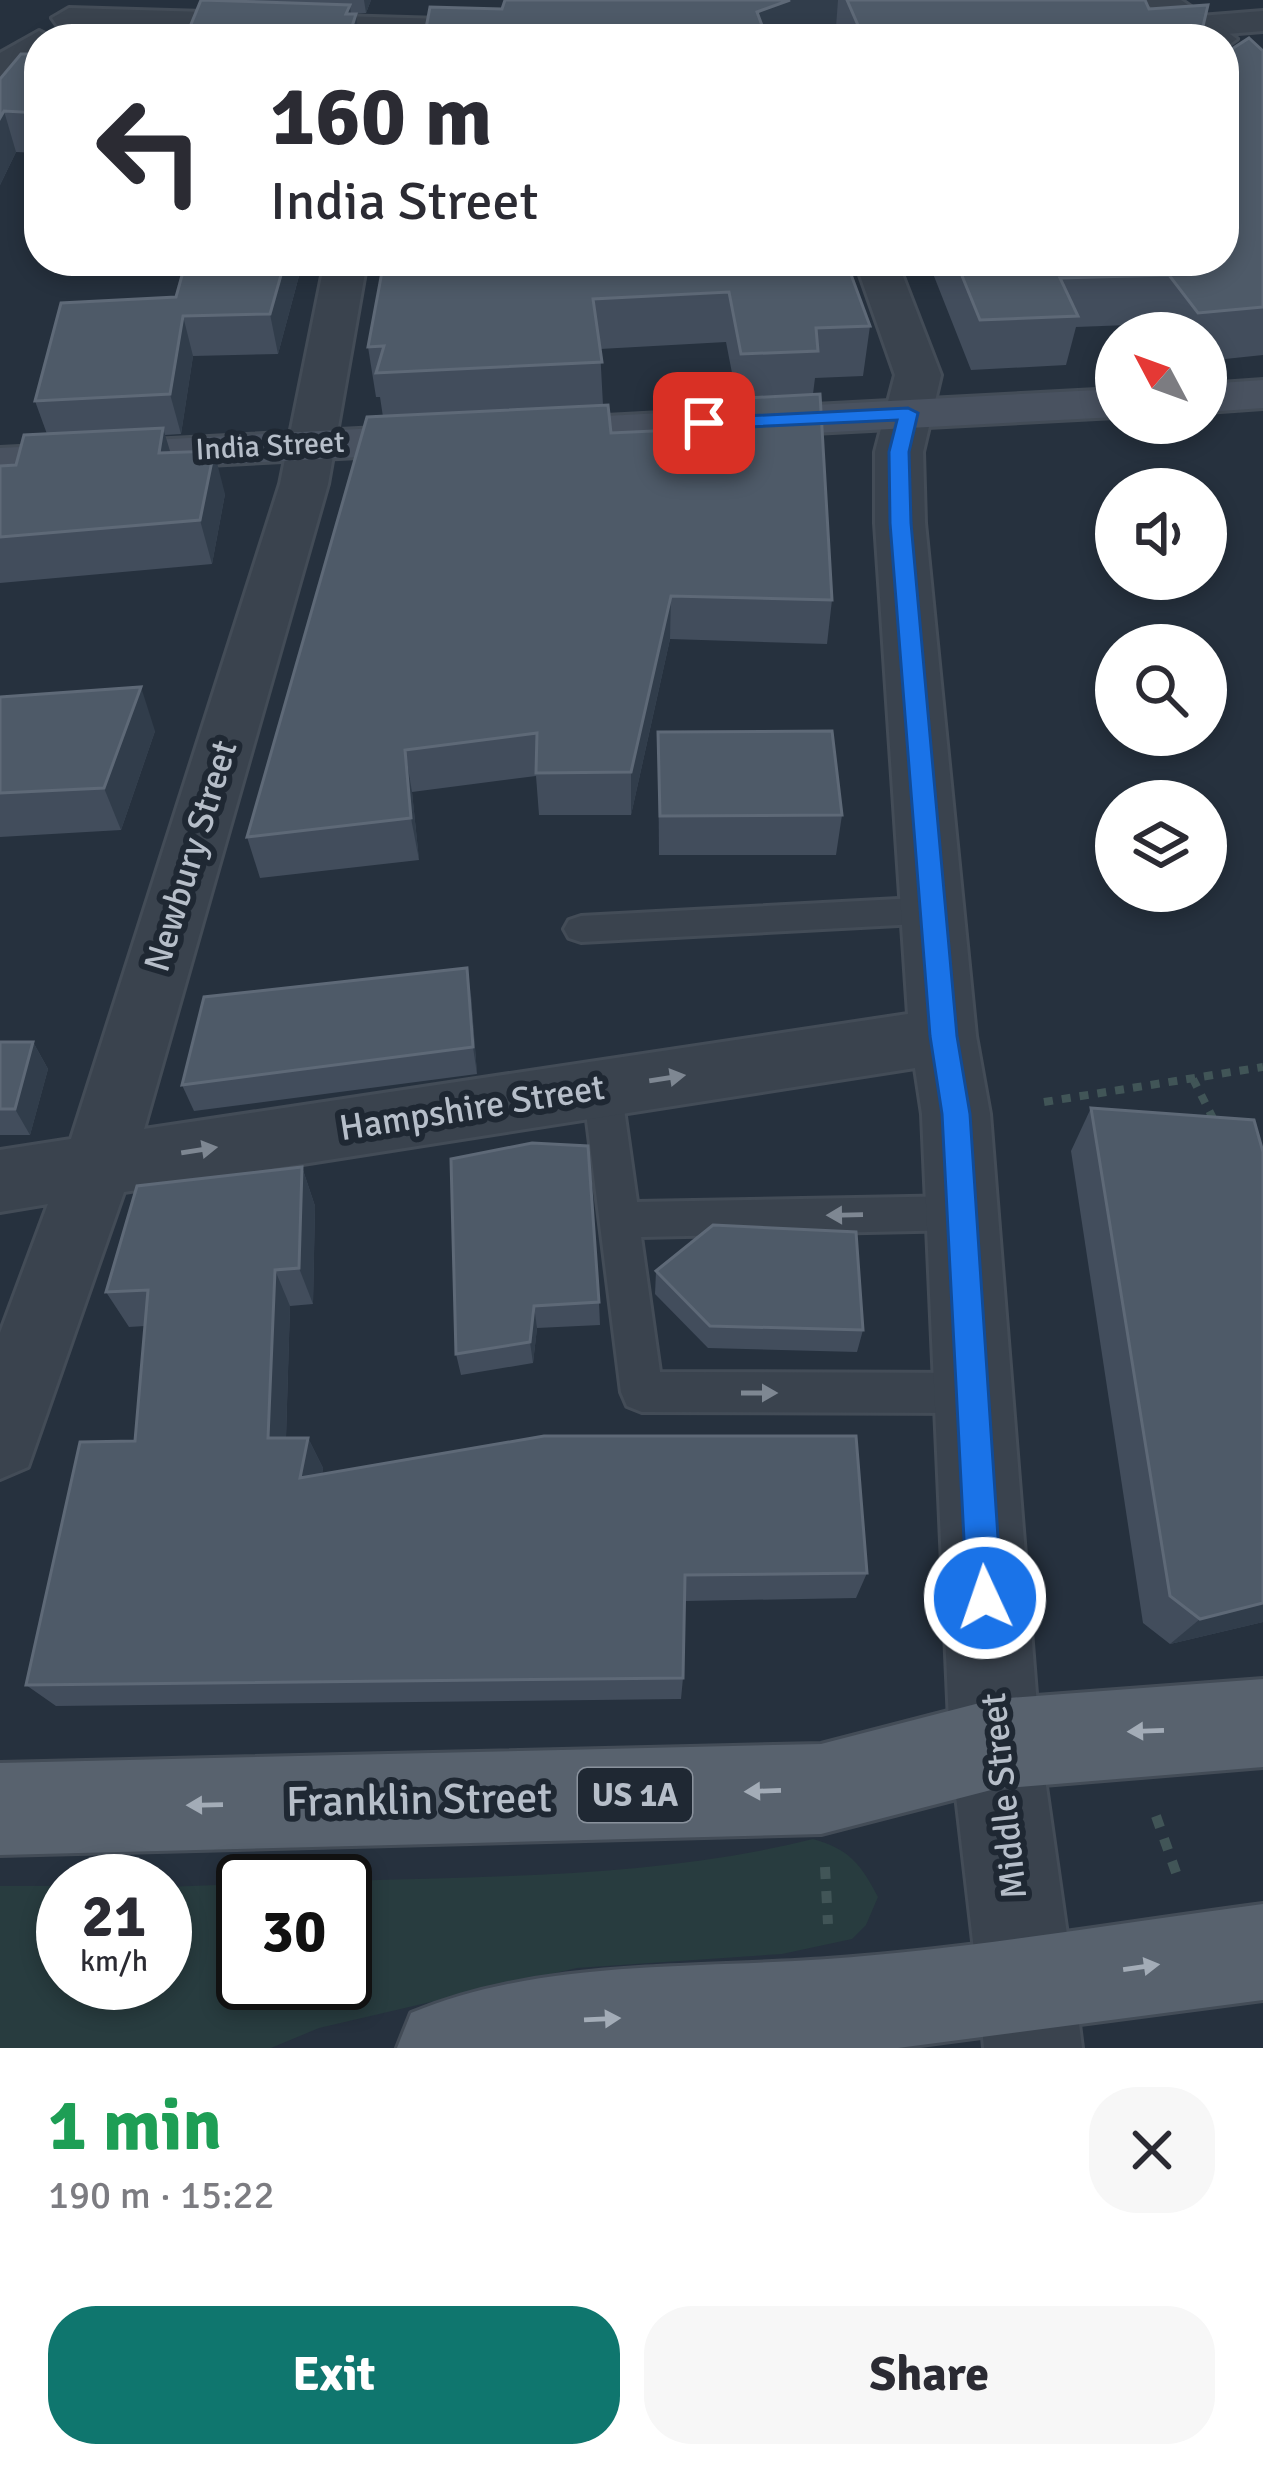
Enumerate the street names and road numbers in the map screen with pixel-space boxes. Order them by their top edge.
street label: India Street [195,424,345,468]
street label: Newbury Street [134,735,248,977]
street label: Hampshire Street [336,1065,608,1151]
street label: Middle Street [971,1691,1037,1901]
road number: US 1A [578,1768,692,1822]
street label: Franklin Street [286,1772,552,1828]

